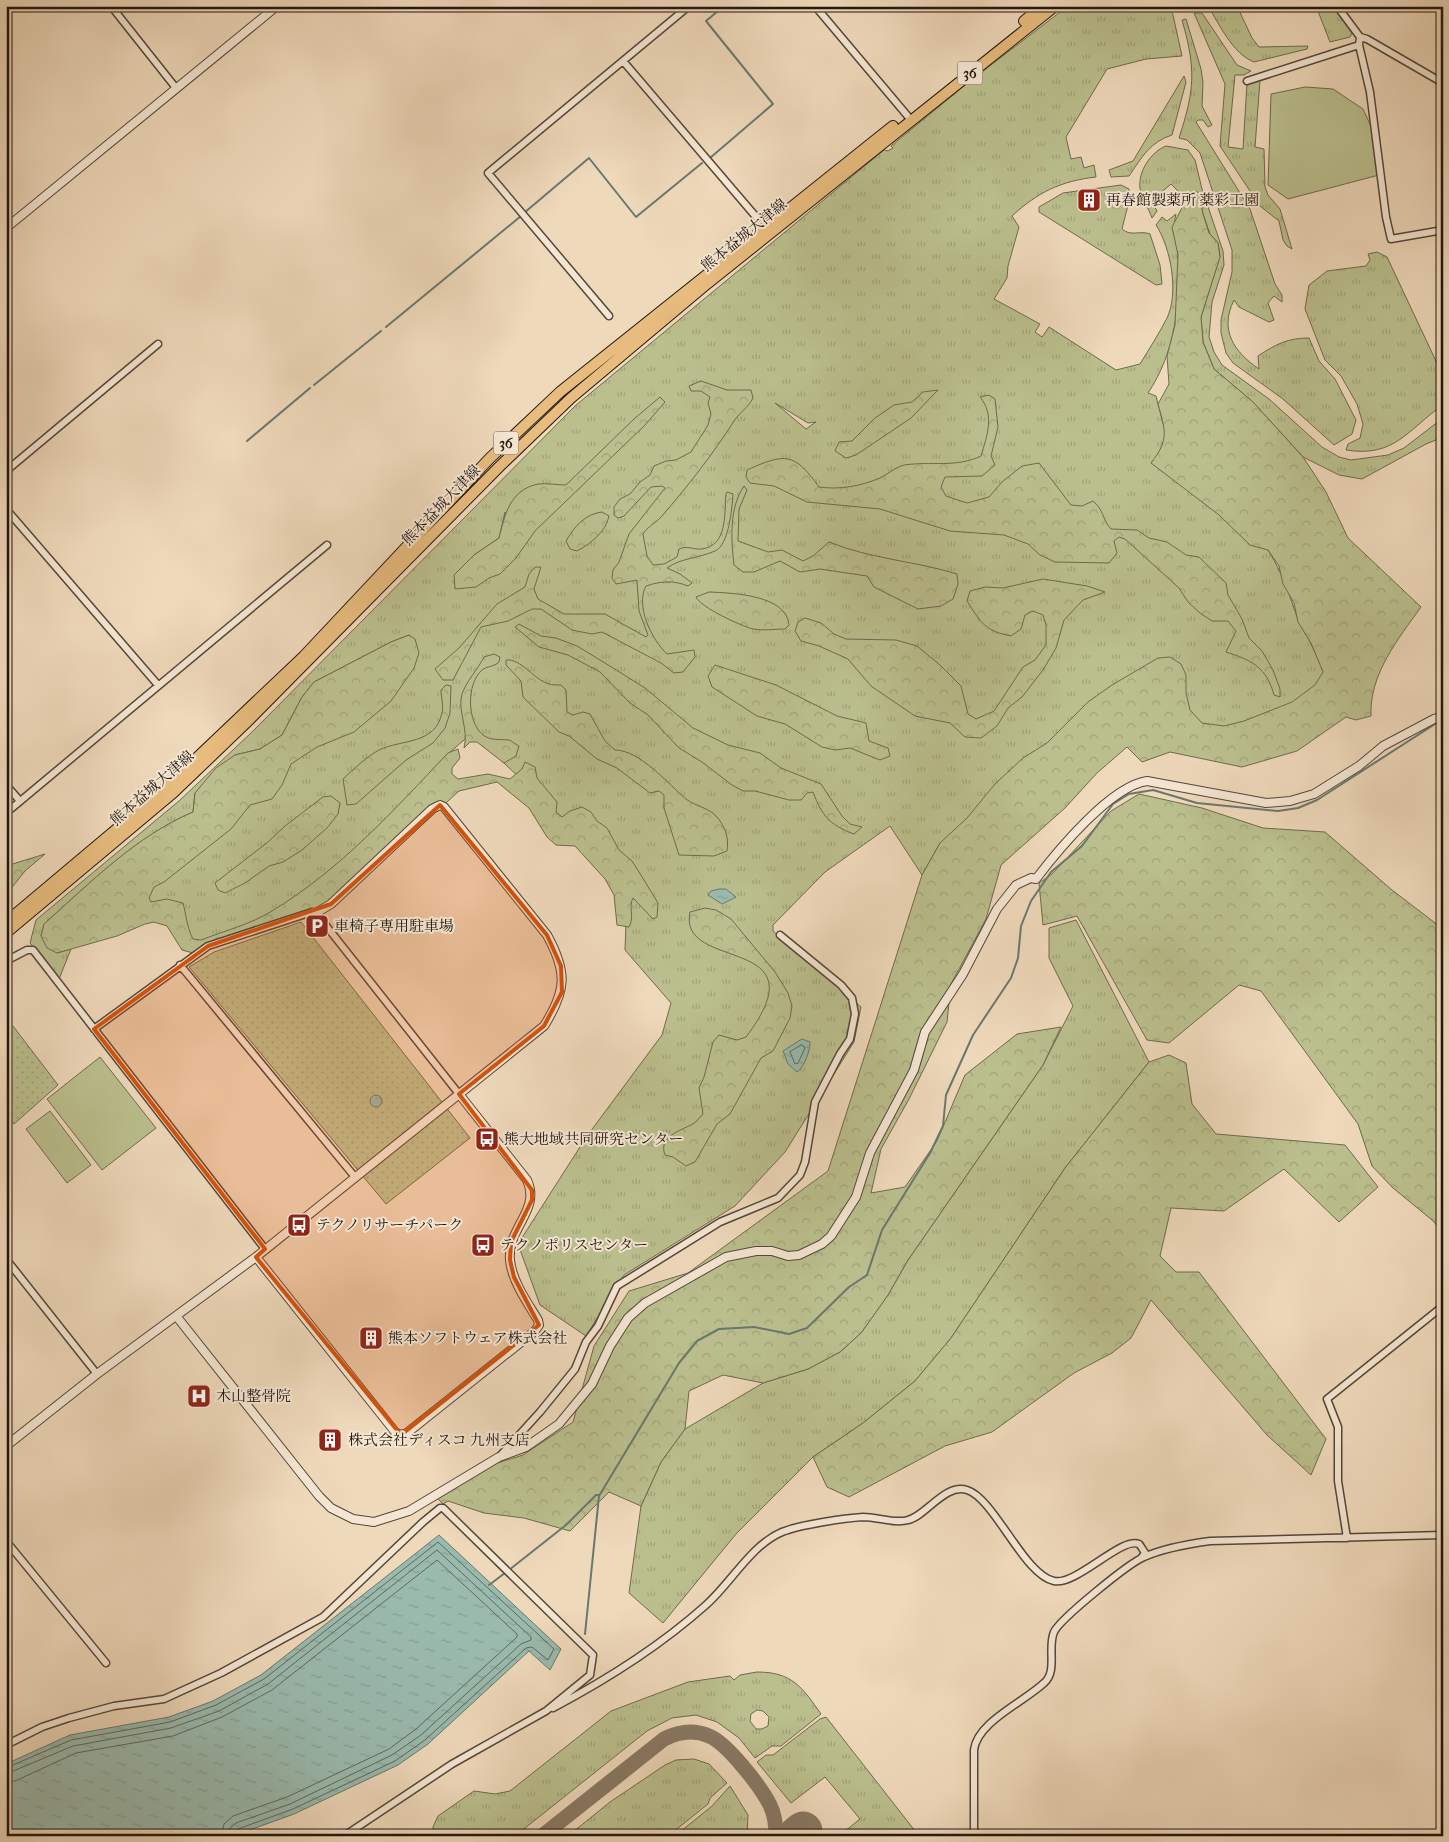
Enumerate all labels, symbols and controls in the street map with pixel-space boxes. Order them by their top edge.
road number: 36 [958,62,982,84]
building icon: 再春館製薬所 薬彩工園 [1076,187,1102,213]
place label: 再春館製薬所 薬彩工園 [1106,191,1259,209]
street label: 熊本益城大津線 [698,195,790,275]
road number: 36 [494,432,518,454]
street label: 熊本益城大津線 [398,461,484,549]
street label: 熊本益城大津線 [106,747,198,829]
parking icon: 車椅子専用駐車場 [304,913,330,939]
place label: 車椅子専用駐車場 [334,917,454,935]
bus stop icon: 熊大地域共同研究センター [474,1126,500,1152]
place label: 熊大地域共同研究センター [504,1130,683,1148]
bus stop icon: テクノリサーチパーク [286,1212,312,1238]
place label: テクノリサーチパーク [316,1216,463,1234]
bus stop icon: テクノポリスセンター [470,1232,496,1258]
place label: テクノポリスセンター [500,1236,648,1254]
building icon: 熊本ソフトウェア株式会社 [358,1325,384,1351]
place label: 熊本ソフトウェア株式会社 [388,1329,567,1347]
hospital icon: 木山整骨院 [186,1383,212,1409]
place label: 木山整骨院 [216,1387,291,1405]
building icon: 株式会社ディスコ 九州支店 [317,1427,343,1453]
place label: 株式会社ディスコ 九州支店 [348,1431,530,1449]

